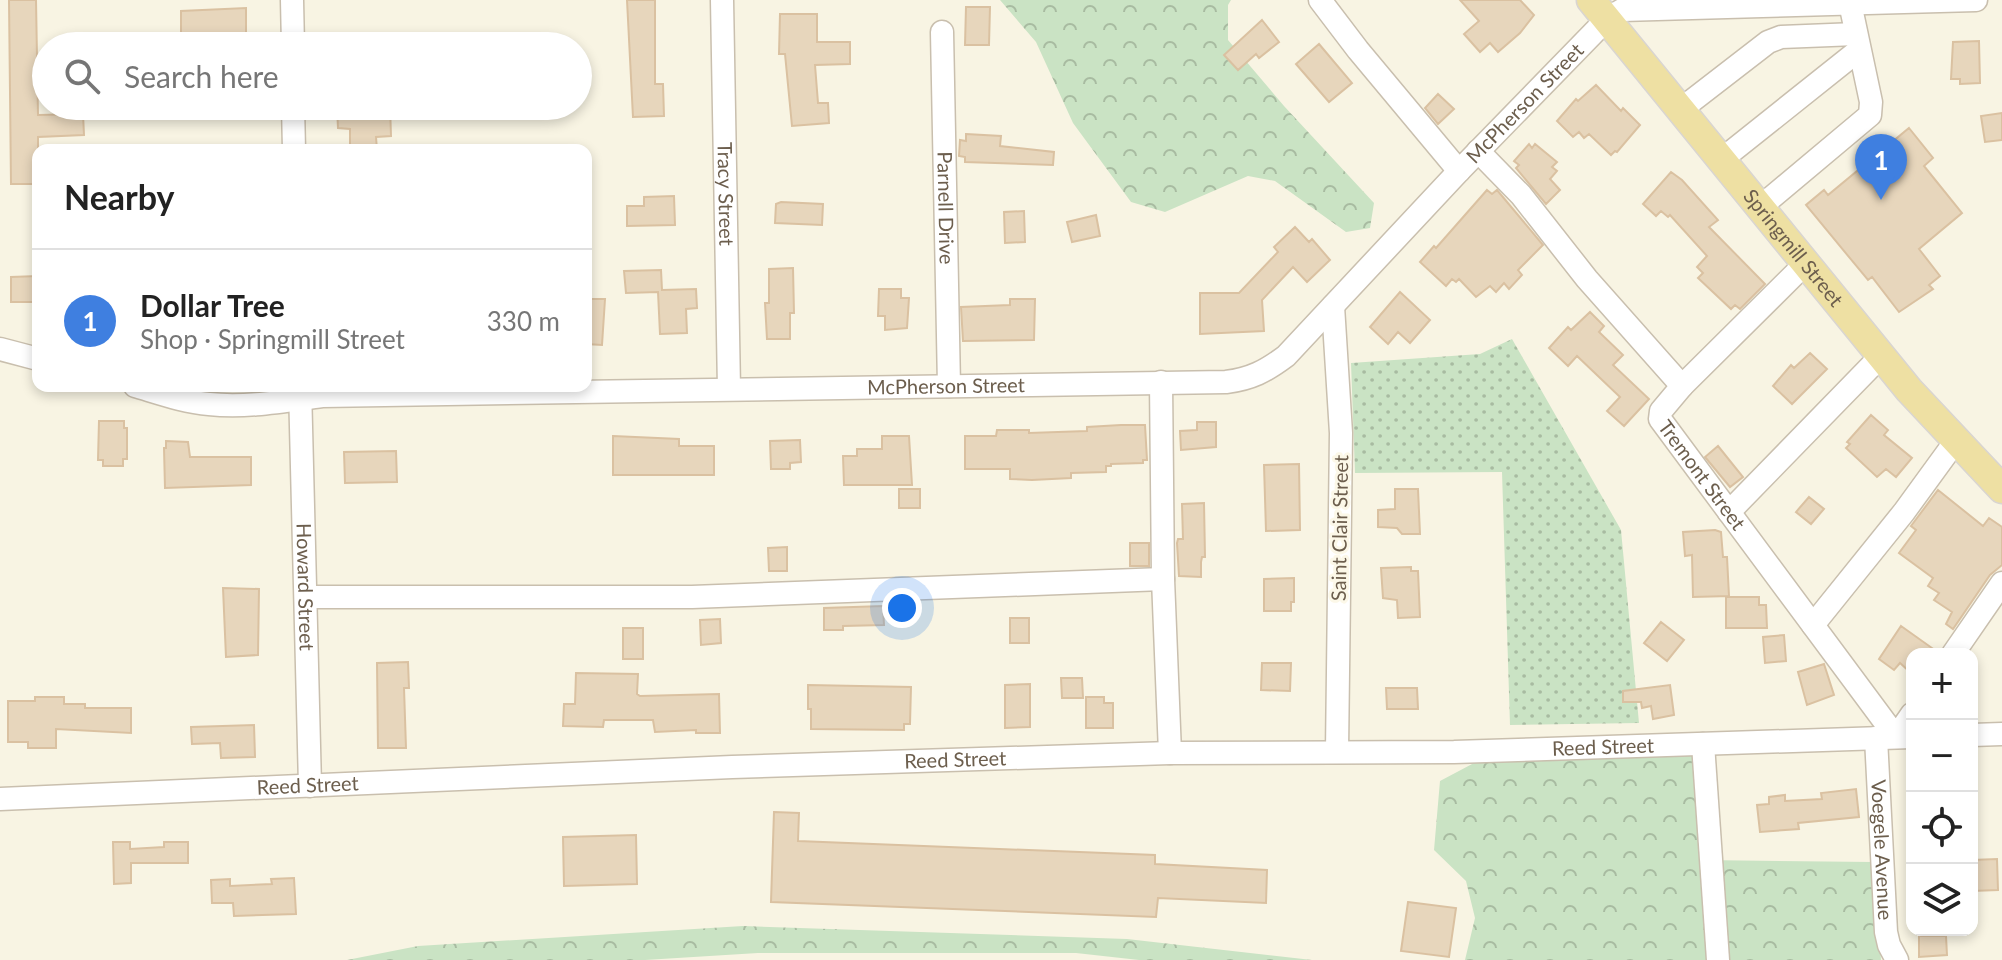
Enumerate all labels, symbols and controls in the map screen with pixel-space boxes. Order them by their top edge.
search box [32,32,592,120]
street label: McPherson Street [1461,38,1588,167]
icon: search [60,54,104,98]
text: Search here [124,58,279,94]
pin: 1 [1855,134,1907,200]
street label: Tracy Street [714,142,739,246]
street label: Parnell Drive [933,151,960,265]
text: Nearby [64,176,175,217]
street label: Springmill Street [1739,184,1849,311]
text: Dollar Tree [140,287,285,323]
text: 1 [82,305,98,337]
text: 330 m [487,305,560,337]
text: Shop · Springmill Street [140,323,405,355]
street label: McPherson Street [867,372,1025,399]
street label: Tremont Street [1654,415,1751,534]
street label: Saint Clair Street [1326,455,1352,601]
street label: Howard Street [292,523,320,651]
your location [882,588,922,628]
map controls [1906,648,1978,936]
button: + [1906,648,1978,720]
button: − [1906,720,1978,792]
street label: Reed Street [1552,732,1654,760]
street label: Reed Street [904,745,1007,772]
street label: Reed Street [256,770,359,799]
street label: Voegele Avenue [1867,779,1898,921]
button: locate [1906,792,1978,864]
button: layers [1906,864,1978,936]

